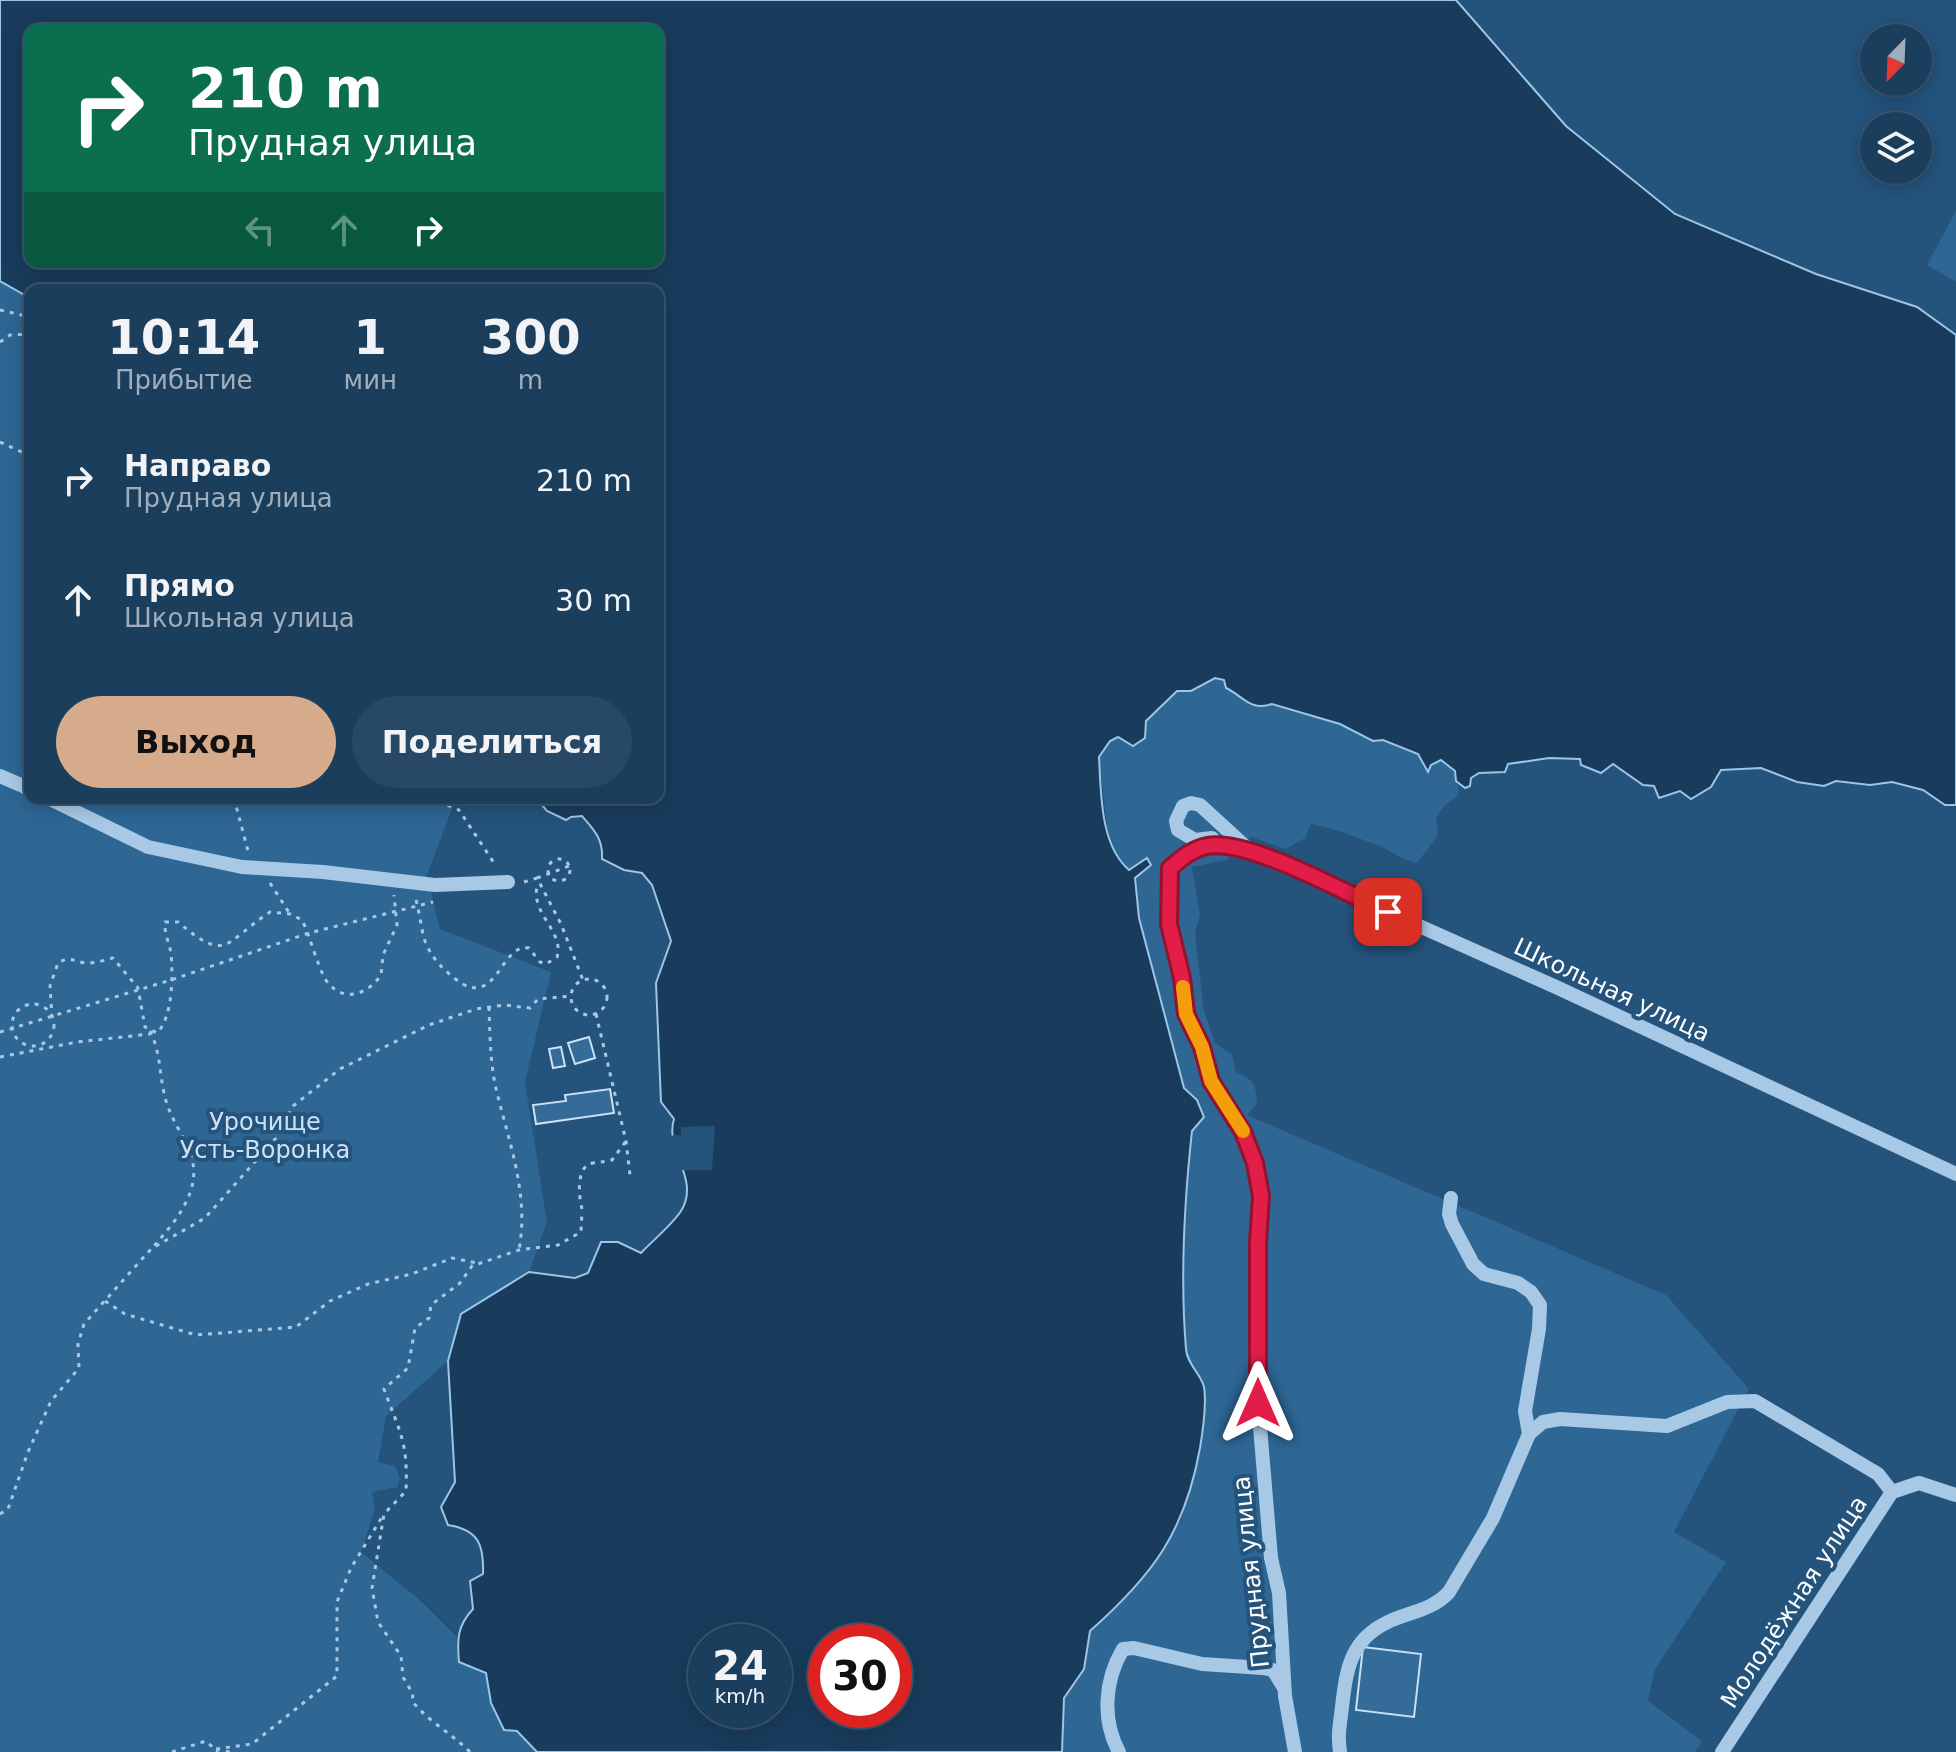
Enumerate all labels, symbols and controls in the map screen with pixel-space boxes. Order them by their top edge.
north arrow [1860,24,1932,96]
map controls [1860,24,1932,184]
text: 210 m [188,55,383,120]
icon: right [56,56,160,160]
button: layers [1860,112,1932,184]
text: Прудная улица [188,122,477,163]
icon: left [238,208,282,252]
icon: ahead [322,208,366,252]
icon: right [406,208,450,252]
text: 10:14 [107,309,260,365]
text: 1 [354,309,387,365]
text: 300 [480,309,581,365]
text: Прибытие [115,365,253,395]
text: мин [344,365,397,395]
text: m [518,365,543,395]
text: Направо [124,448,271,483]
icon: right [56,458,100,502]
text: 210 m [536,463,632,498]
text: Прудная улица [124,483,333,513]
text: Прямо [124,568,235,603]
icon: ahead [56,578,100,622]
text: 30 m [555,583,632,618]
text: Школьная улица [124,603,355,633]
button: Выход [56,696,336,788]
button: Поделиться [352,696,632,788]
pin [1354,878,1422,946]
icon: arrive [1366,890,1410,934]
street label: Школьная улица [1510,932,1714,1048]
park label: Урочище Усть-Воронка [180,1108,350,1164]
position arrow [1216,1361,1300,1445]
street label: Прудная улица [1227,1475,1275,1669]
street label: Молодёжная улица [1715,1491,1873,1713]
speed limit sign: 30 [808,1624,912,1728]
text: 24 [712,1643,768,1689]
text: km/h [715,1684,765,1708]

